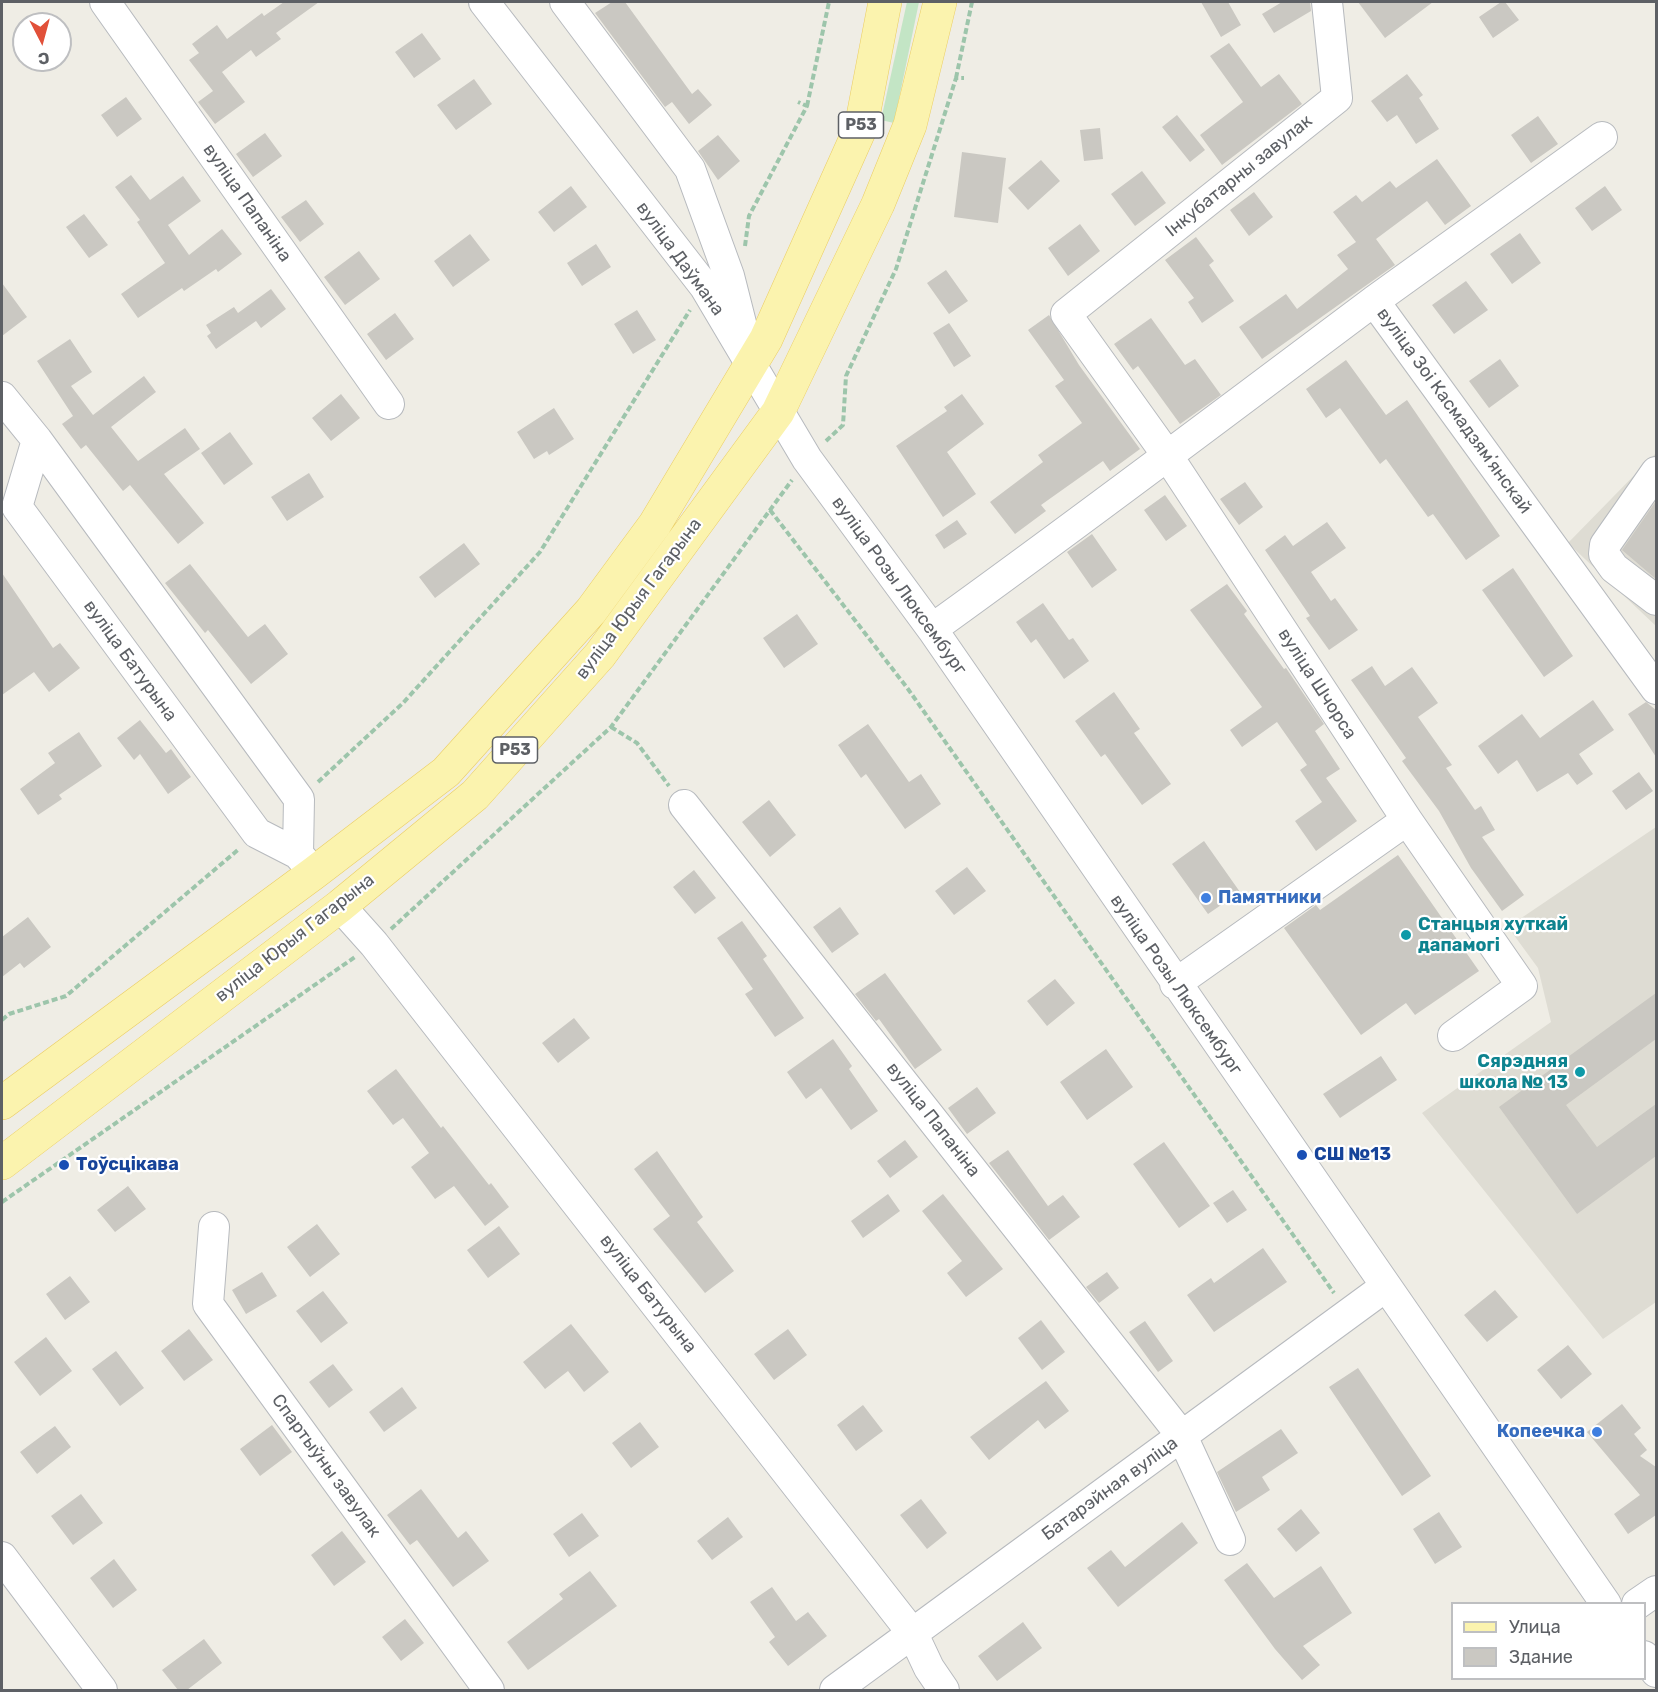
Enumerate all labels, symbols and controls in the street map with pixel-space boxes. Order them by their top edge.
north arrow [12,12,72,72]
text: С [37,48,50,68]
street label: Інкубатарны завулак [1161,110,1317,242]
road number: Р53 [838,112,884,138]
street label: вуліца Папаніна [198,140,296,266]
street label: вуліца Даўмана [631,198,729,320]
street label: вуліца Зоі Касмадзямʼянскай [1372,304,1536,518]
street label: вуліца Розы Люксембург [827,493,971,679]
street label: вуліца Юрыя Гагарына [571,514,707,684]
street label: вуліца Батурына [79,596,181,726]
street label: вуліца Шчорса [1273,625,1361,743]
road number: Р53 [492,737,538,763]
street label: вуліца Юрыя Гагарына [211,869,379,1007]
place label: Памятники [1218,887,1321,909]
street label: вуліца Розы Люксембург [1105,891,1247,1079]
marker: Памятники [1199,891,1213,905]
place label: Станцыя хуткай дапамогі [1418,914,1568,956]
marker: Станцыя хуткай дапамогі [1399,928,1413,942]
place label: Сярэдняя школа № 13 [1459,1051,1568,1094]
street label: вуліца Папаніна [882,1058,984,1182]
marker: Сярэдняя школа № 13 [1573,1065,1587,1079]
place label: СШ №13 [1314,1144,1391,1166]
marker: СШ №13 [1295,1148,1309,1162]
place label: Тоўсцікава [76,1154,179,1176]
marker: Тоўсцікава [57,1158,71,1172]
street label: вуліца Батурына [595,1230,701,1358]
street label: Спартыўны завулак [267,1390,385,1542]
place label: Копеечка [1497,1421,1585,1443]
marker: Копеечка [1590,1425,1604,1439]
street label: Батарэйная вуліца [1038,1432,1182,1546]
legend [1451,1602,1646,1680]
text: Улица [1509,1616,1561,1638]
text: Здание [1509,1646,1573,1668]

